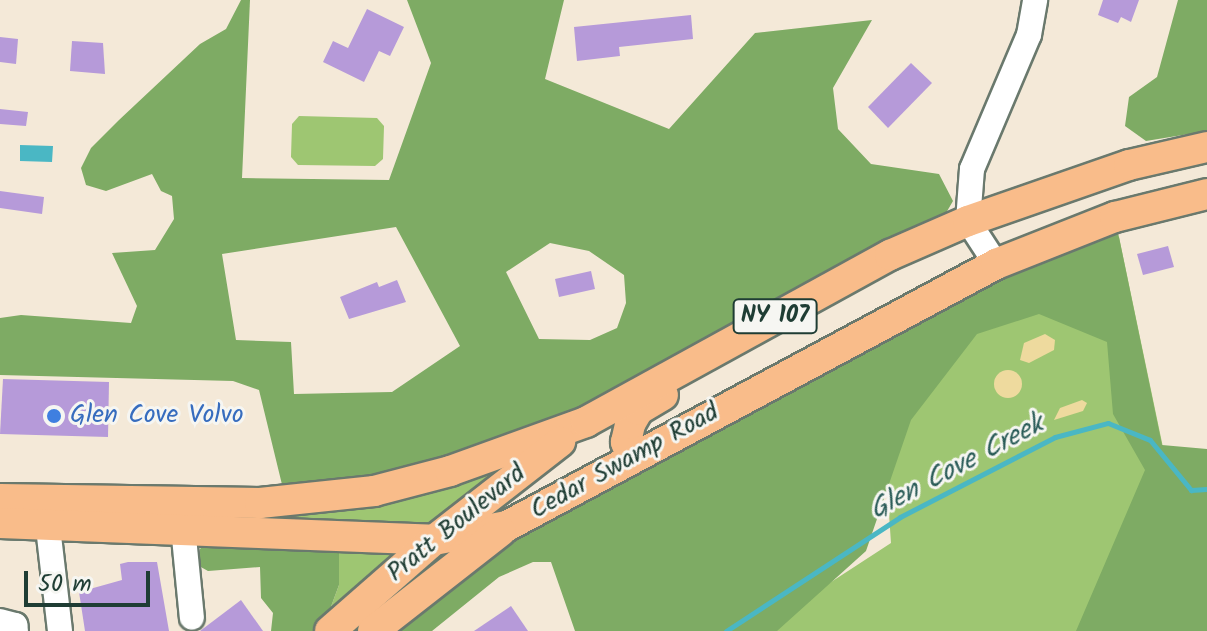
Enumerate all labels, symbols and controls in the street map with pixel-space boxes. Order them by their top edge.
road number: NY 107 [731,296,819,336]
street label: Cedar Swamp Road [525,397,725,527]
place label: Glen Cove Volvo [70,400,243,432]
marker: Glen Cove Volvo [45,407,63,425]
water label: Glen Cove Creek [864,408,1050,528]
street label: Pratt Boulevard [381,459,533,589]
scale bar [28,555,154,605]
text: 50 m [38,565,92,604]

